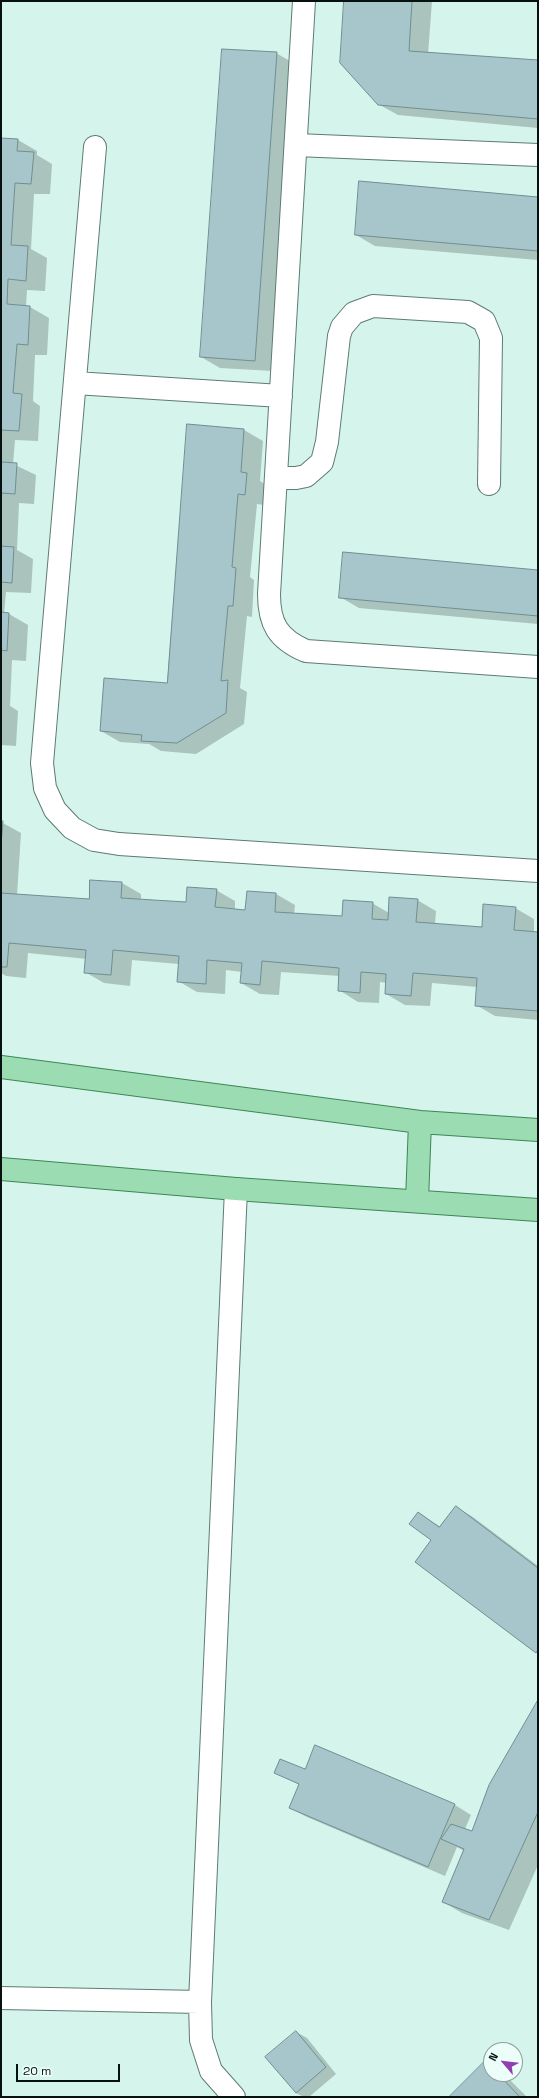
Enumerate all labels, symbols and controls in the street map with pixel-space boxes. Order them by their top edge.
north arrow [483,2042,523,2082]
text: N [485,2050,501,2063]
scale bar [18,2056,122,2082]
text: 20 m [23,2063,51,2079]

